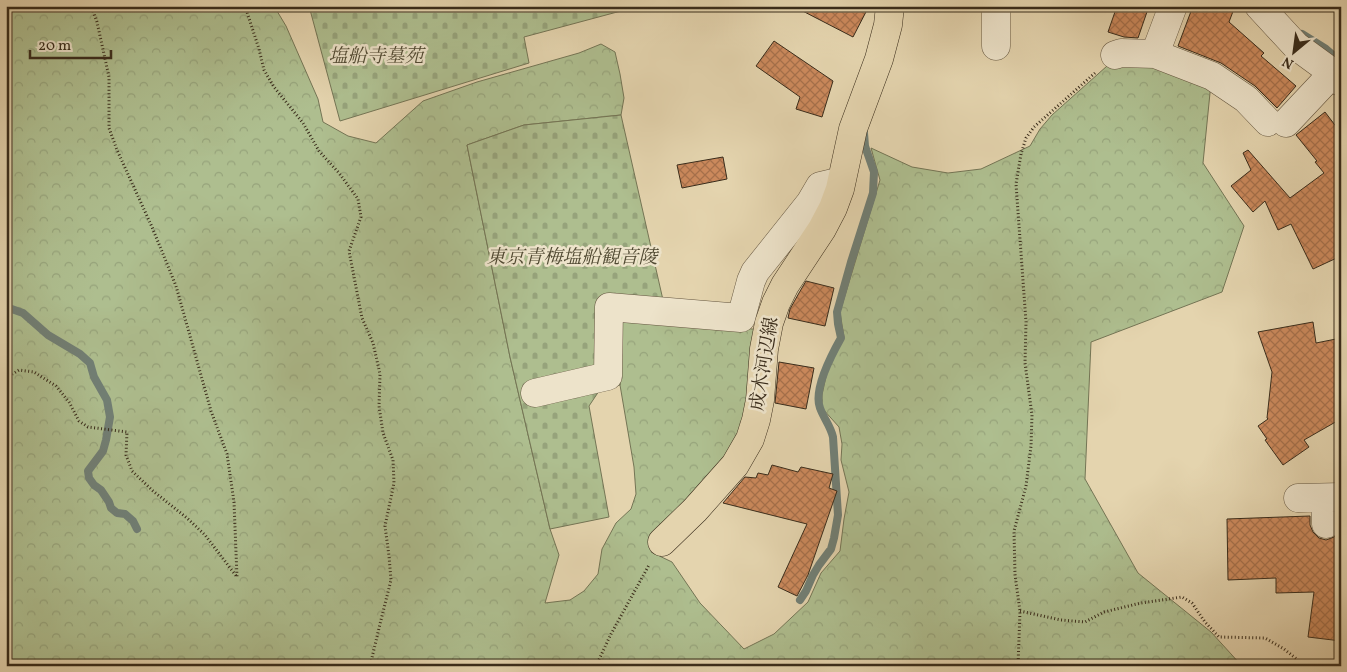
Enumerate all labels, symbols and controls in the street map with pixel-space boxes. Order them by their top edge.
scale bar [30,28,111,60]
north arrow [1270,28,1320,78]
text: 20 m [38,36,71,57]
park label: 塩船寺墓苑 [328,44,426,70]
text: N [1279,51,1297,73]
park label: 東京青梅塩船観音陵 [486,245,659,271]
street label: 成木河辺線 [745,315,785,413]

